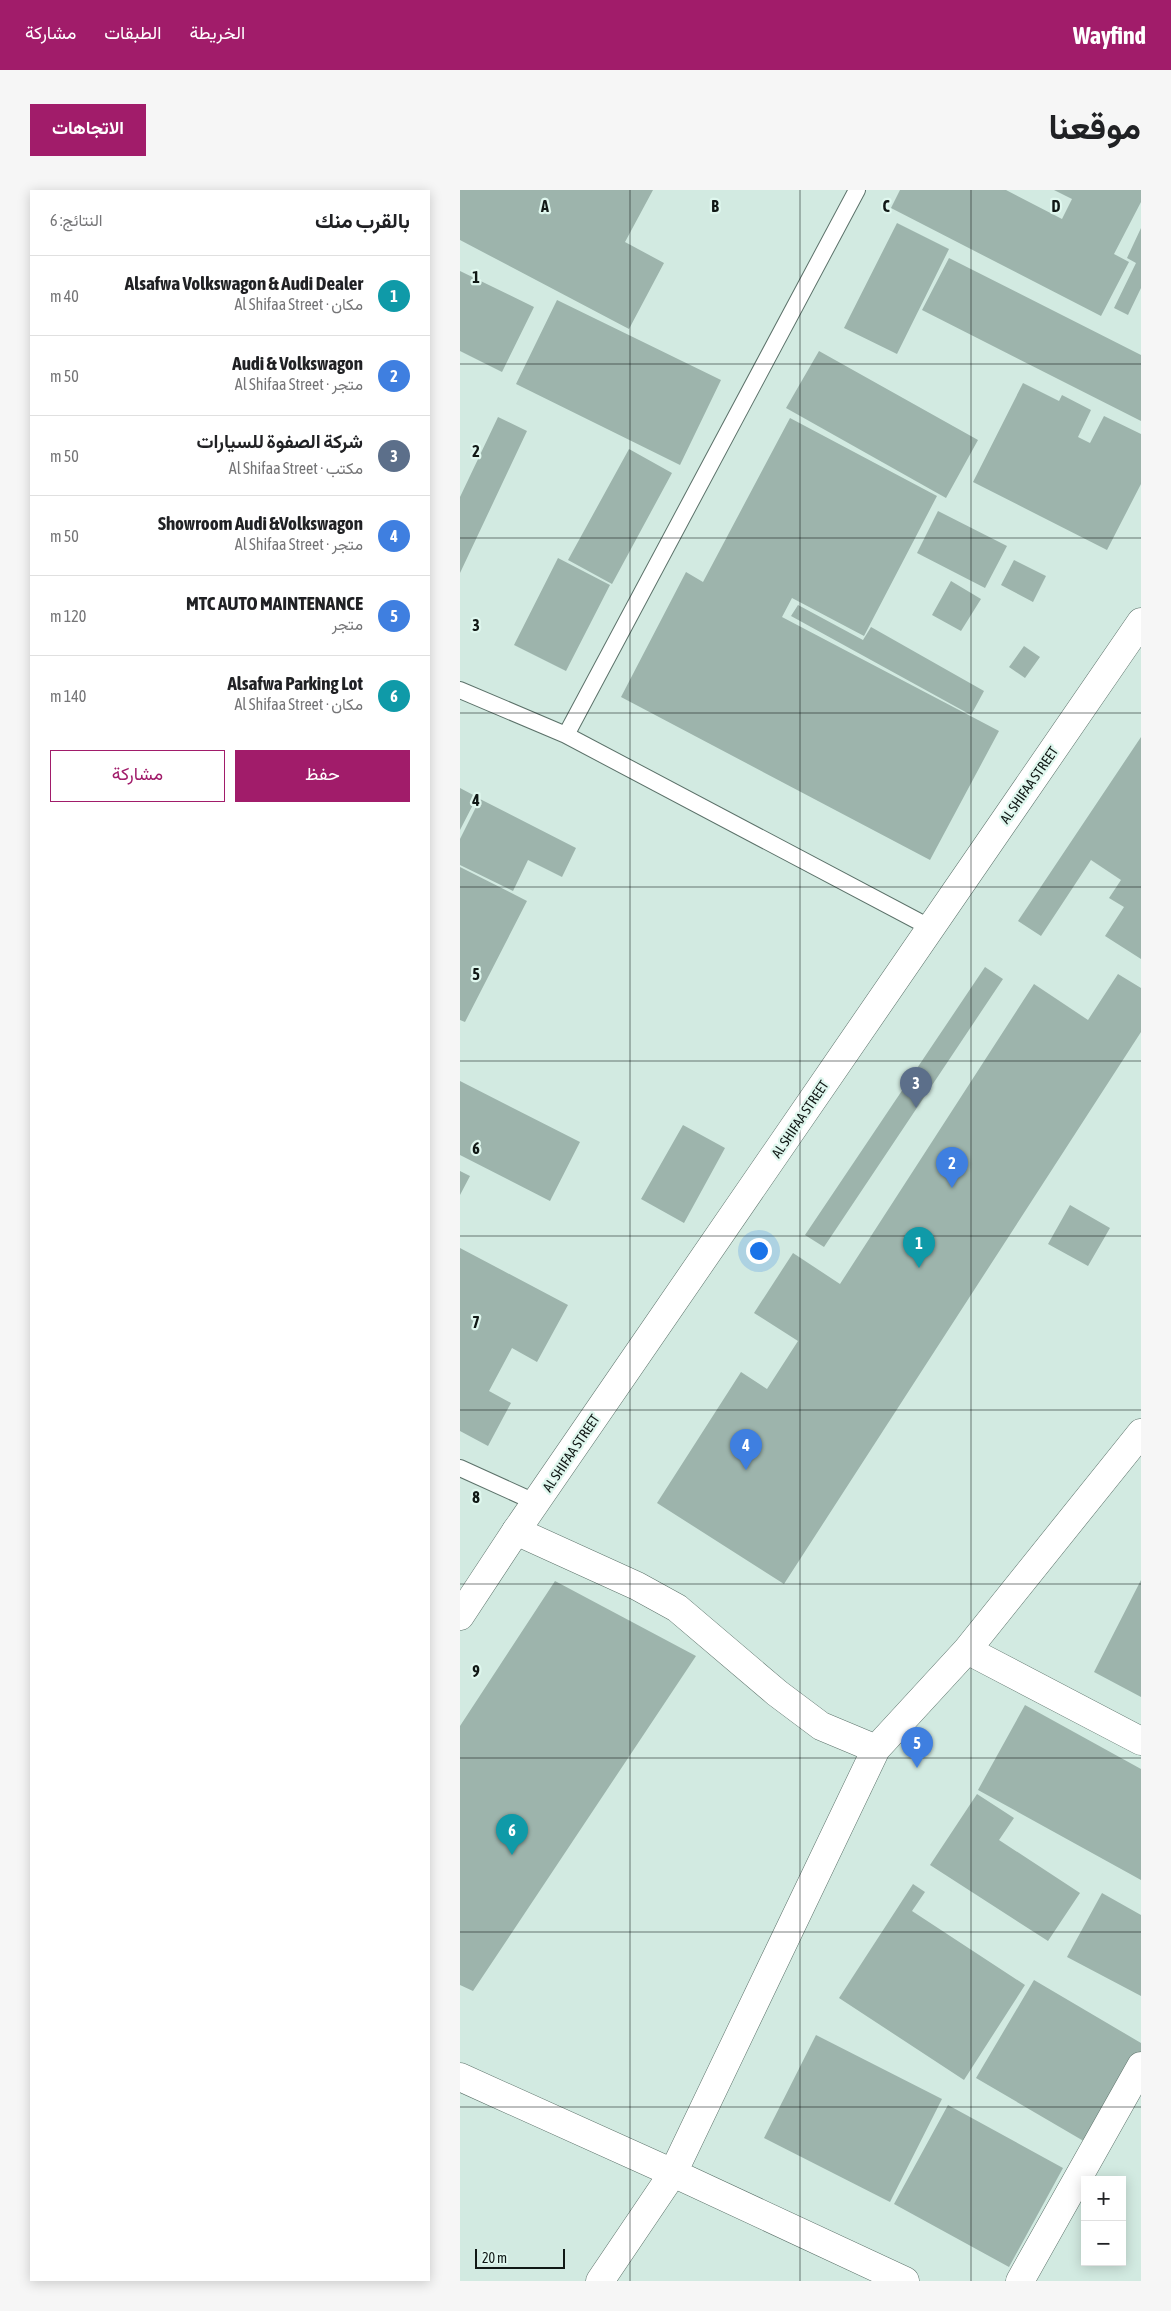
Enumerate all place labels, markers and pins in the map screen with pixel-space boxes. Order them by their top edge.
pin: 3 [900,1067,932,1108]
pin: 2 [936,1147,968,1188]
pin: 1 [903,1227,935,1268]
pin: 4 [730,1429,762,1470]
pin: 5 [901,1727,933,1768]
pin: 6 [496,1814,528,1855]

